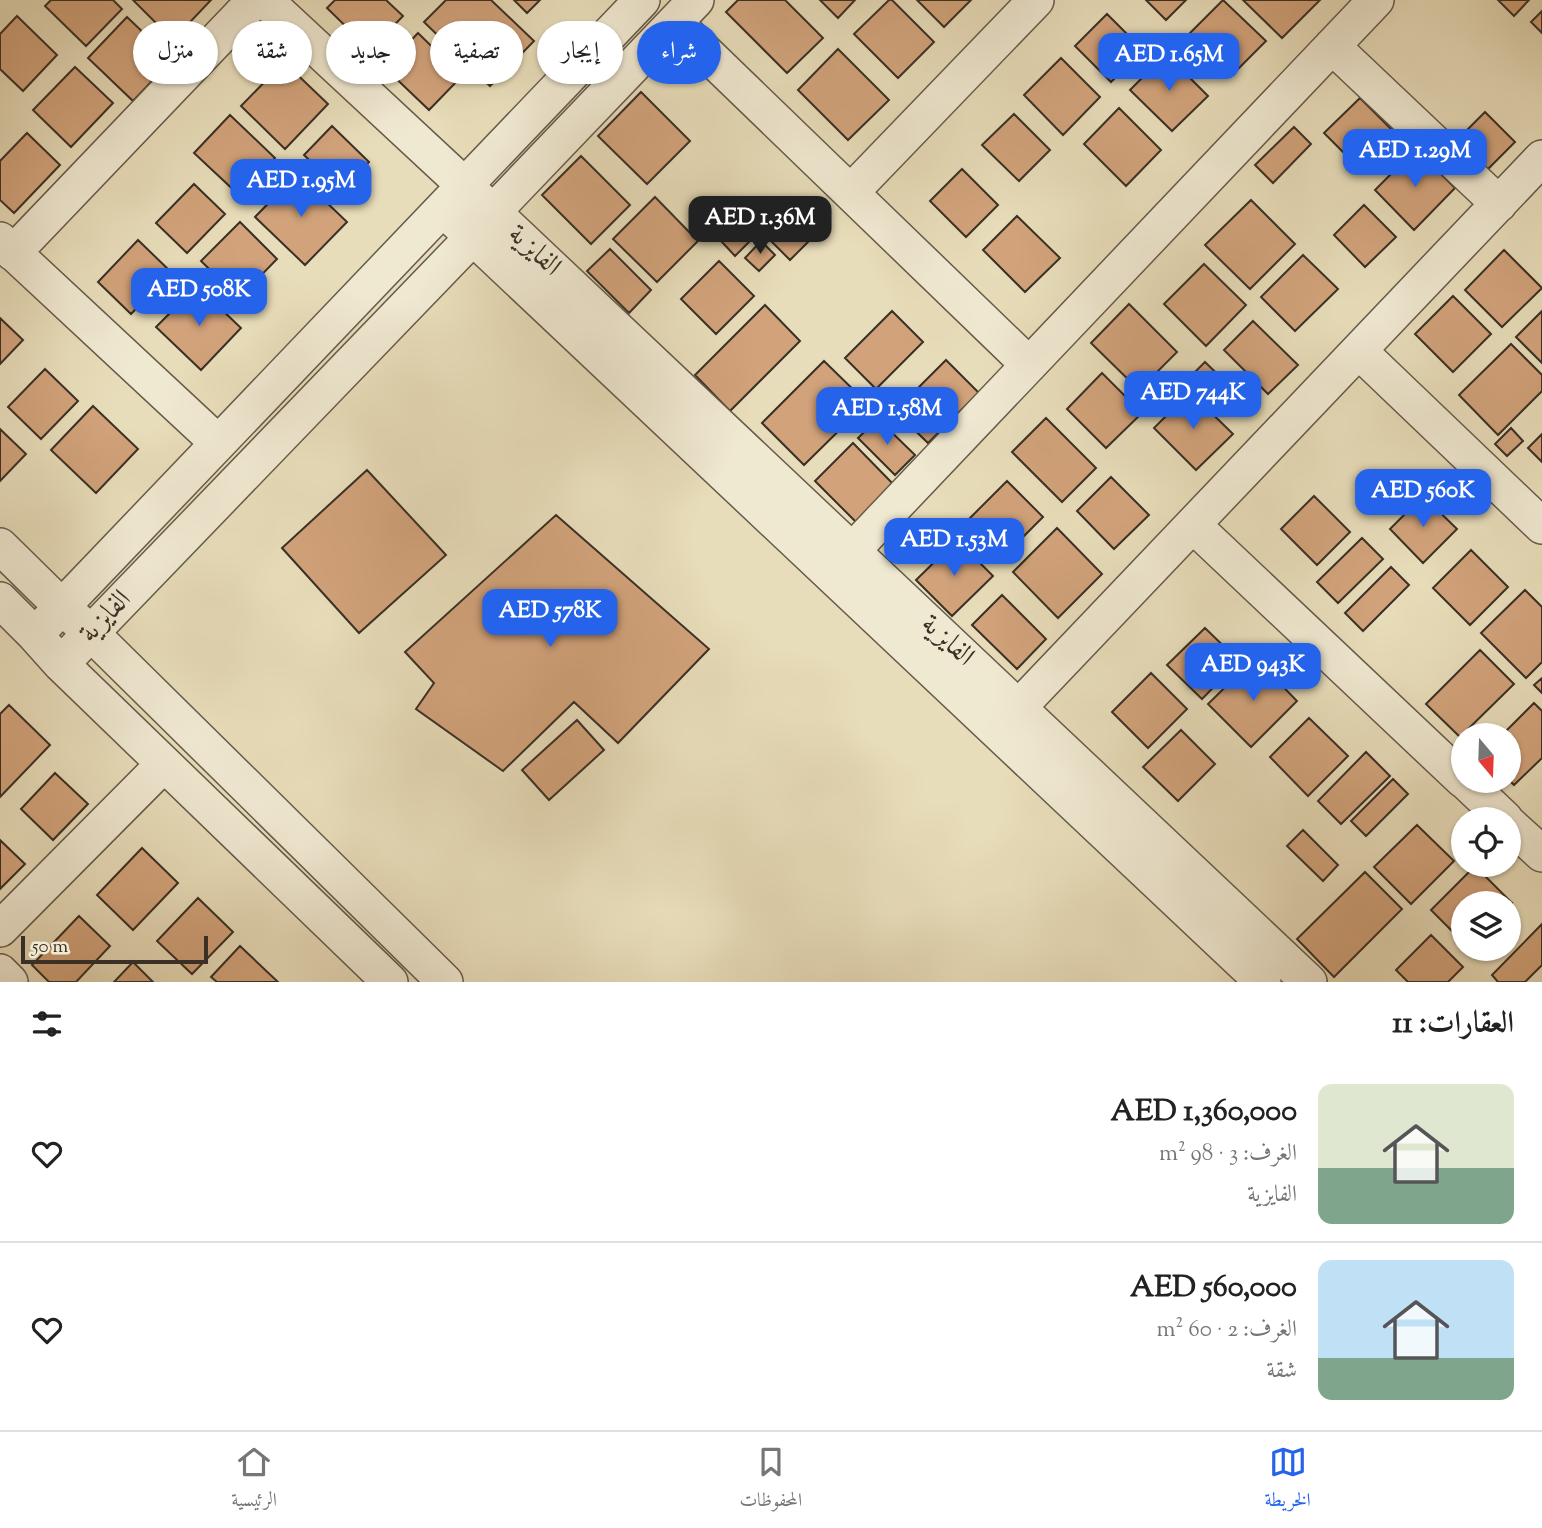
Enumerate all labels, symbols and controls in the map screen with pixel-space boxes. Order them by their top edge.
chip: منزل [133,21,218,84]
chip: شقة [232,21,312,84]
chip: جديد [326,21,416,84]
chip: تصفية [430,21,523,84]
chip: إيجار [537,21,623,84]
chip: شراء [637,21,721,84]
pin: AED 1.65M [1089,34,1249,93]
text: AED 1.65M [1114,39,1224,72]
pin: AED 1.29M [1335,130,1495,189]
text: AED 1.29M [1359,135,1471,168]
pin: AED 1.95M [221,160,381,219]
text: AED 1.95M [246,165,356,198]
pin: AED 1.36M [680,196,840,256]
text: AED 1.36M [705,202,815,235]
street label: الفايزية [498,216,570,286]
pin: AED 508K [127,268,271,328]
text: AED 508K [147,274,251,307]
pin: AED 744K [1121,372,1265,431]
text: AED 744K [1140,377,1246,410]
pin: AED 1.58M [807,388,967,447]
text: AED 1.58M [832,393,942,426]
pin: AED 560K [1351,470,1495,529]
text: AED 560K [1371,475,1475,508]
pin: AED 1.53M [874,518,1034,578]
text: AED 1.53M [900,524,1008,557]
street label: الفايزية [71,581,141,653]
pin: AED 578K [478,590,622,649]
text: AED 578K [498,595,602,628]
street label: الفايزية [911,606,983,676]
pin: AED 943K [1181,644,1325,703]
text: AED 943K [1201,649,1305,682]
north arrow [1451,723,1521,793]
map controls [1451,723,1521,961]
button: locate [1451,807,1521,877]
button: layers [1451,891,1521,961]
scale bar [21,933,208,965]
text: 50 m [32,934,68,961]
text: العقارات: 11 [1392,1003,1514,1046]
icon: filters [28,1005,66,1043]
text: AED 1,360,000 [1111,1091,1297,1134]
icon: home [1374,1112,1458,1196]
icon: heart [28,1135,66,1173]
text: الغرف: 3 · 98 m² [1159,1138,1297,1171]
text: الفايزية [1247,1179,1297,1212]
text: AED 560,000 [1130,1267,1297,1310]
icon: home [1374,1288,1458,1372]
icon: heart [28,1311,66,1349]
text: الغرف: 2 · 60 m² [1157,1314,1297,1347]
text: شقة [1267,1355,1297,1388]
tab: الرئيسية [231,1443,277,1518]
tab: المحفوظات [739,1443,802,1518]
tab: الخريطة [1265,1443,1311,1518]

